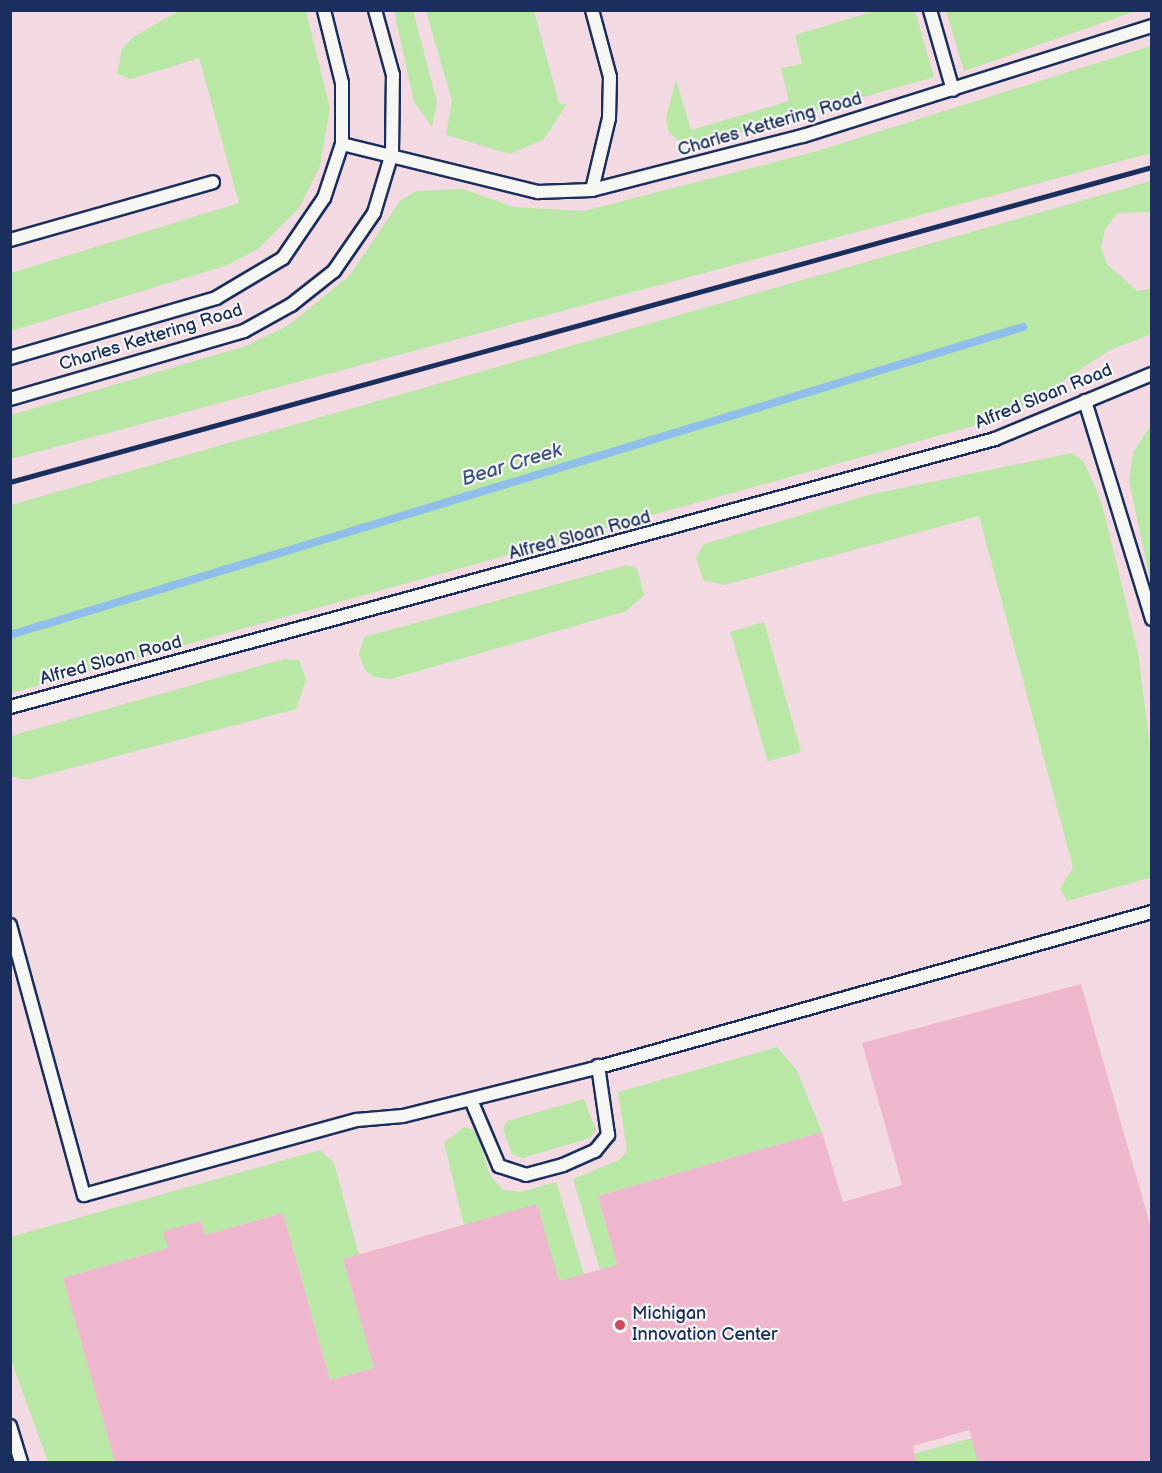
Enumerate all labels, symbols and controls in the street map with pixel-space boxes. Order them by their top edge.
street label: Charles Kettering Road [675,88,865,162]
street label: Charles Kettering Road [57,300,245,376]
street label: Alfred Sloan Road [972,360,1116,434]
water label: Bear Creek [459,438,565,492]
street label: Alfred Sloan Road [507,507,653,565]
street label: Alfred Sloan Road [38,632,184,690]
place label: Michigan Innovation Center [632,1304,777,1346]
marker: Michigan Innovation Center [613,1318,627,1332]

